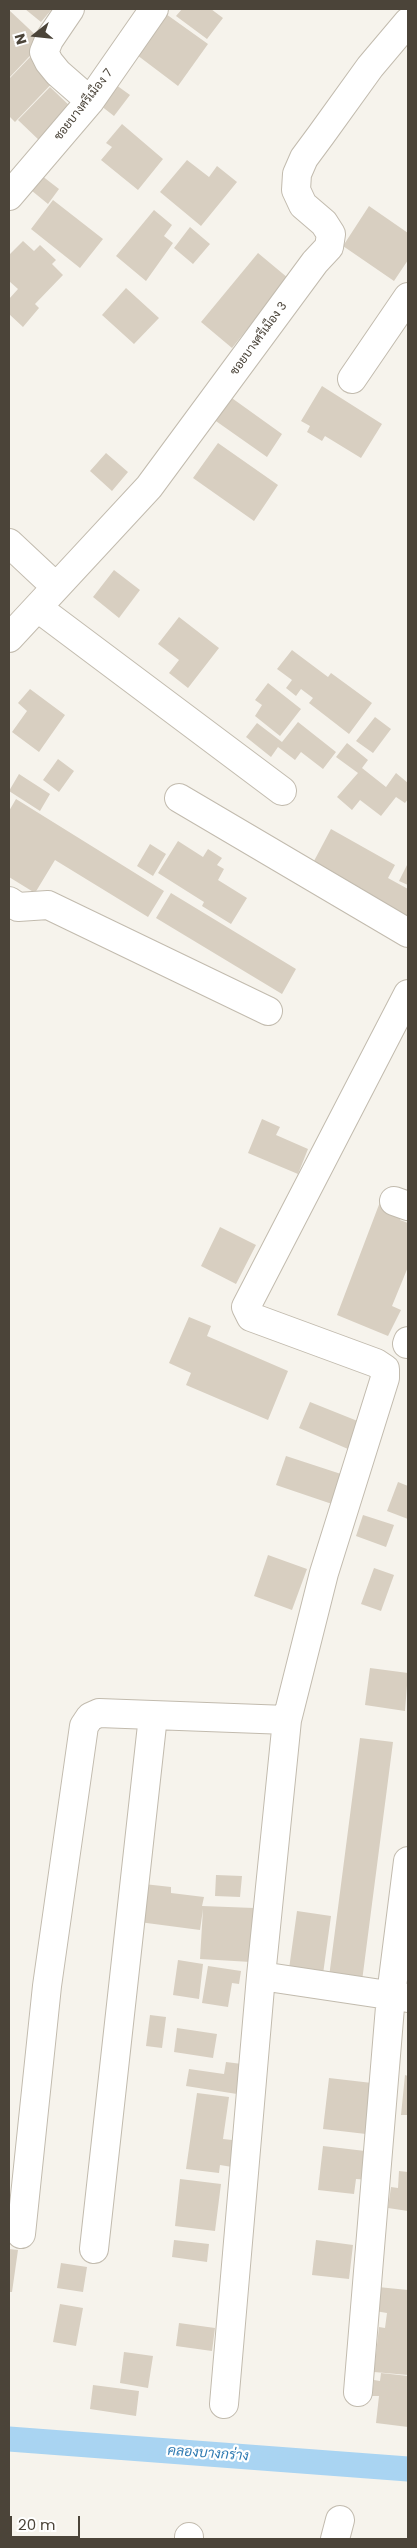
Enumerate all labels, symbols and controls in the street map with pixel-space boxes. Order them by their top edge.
north arrow [10,10,60,60]
text: N [10,31,32,47]
street label: ซอยบางศรีเมือง 7 [52,66,116,144]
street label: ซอยบางศรีเมือง 3 [228,299,290,379]
water label: คลองบางกร่าง [167,2443,249,2465]
scale bar [12,2506,82,2538]
text: 20 m [18,2514,56,2535]

